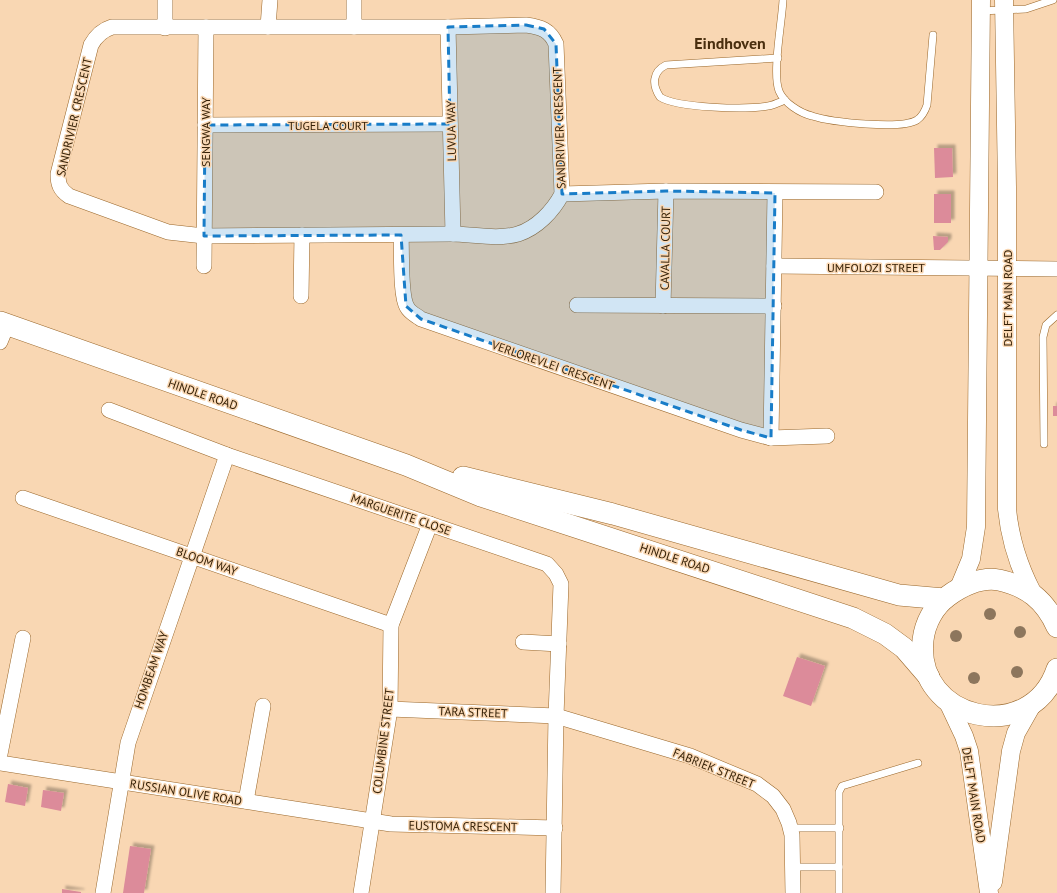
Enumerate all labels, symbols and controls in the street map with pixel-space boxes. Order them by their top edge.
district label: Eindhoven [694,33,766,53]
street label: SANDRIVIER CRESCENT [53,56,95,178]
street label: SANDRIVIER CRESCENT [549,67,569,189]
street label: SENGWA WAY [198,97,213,167]
street label: LUVUA WAY [443,100,459,161]
street label: TUGELA COURT [288,118,368,133]
street label: CAVALLA COURT [657,205,673,290]
street label: DELFT MAIN ROAD [1000,249,1015,346]
street label: UMFOLOZI STREET [827,260,925,275]
street label: VERLOREVLEI CRESCENT [489,337,617,393]
street label: HINDLE ROAD [166,375,240,413]
street label: MARGUERITE CLOSE [349,490,453,538]
street label: HINDLE ROAD [638,540,712,576]
street label: BLOOM WAY [174,544,240,579]
street label: HOMBEAM WAY [131,629,171,711]
street label: COLUMBINE STREET [369,687,397,795]
street label: TARA STREET [438,703,508,721]
street label: FABRIEK STREET [671,745,758,791]
street label: DELFT MAIN ROAD [959,746,989,844]
street label: RUSSIAN OLIVE ROAD [129,776,243,808]
street label: EUSTOMA CRESCENT [408,818,518,834]

